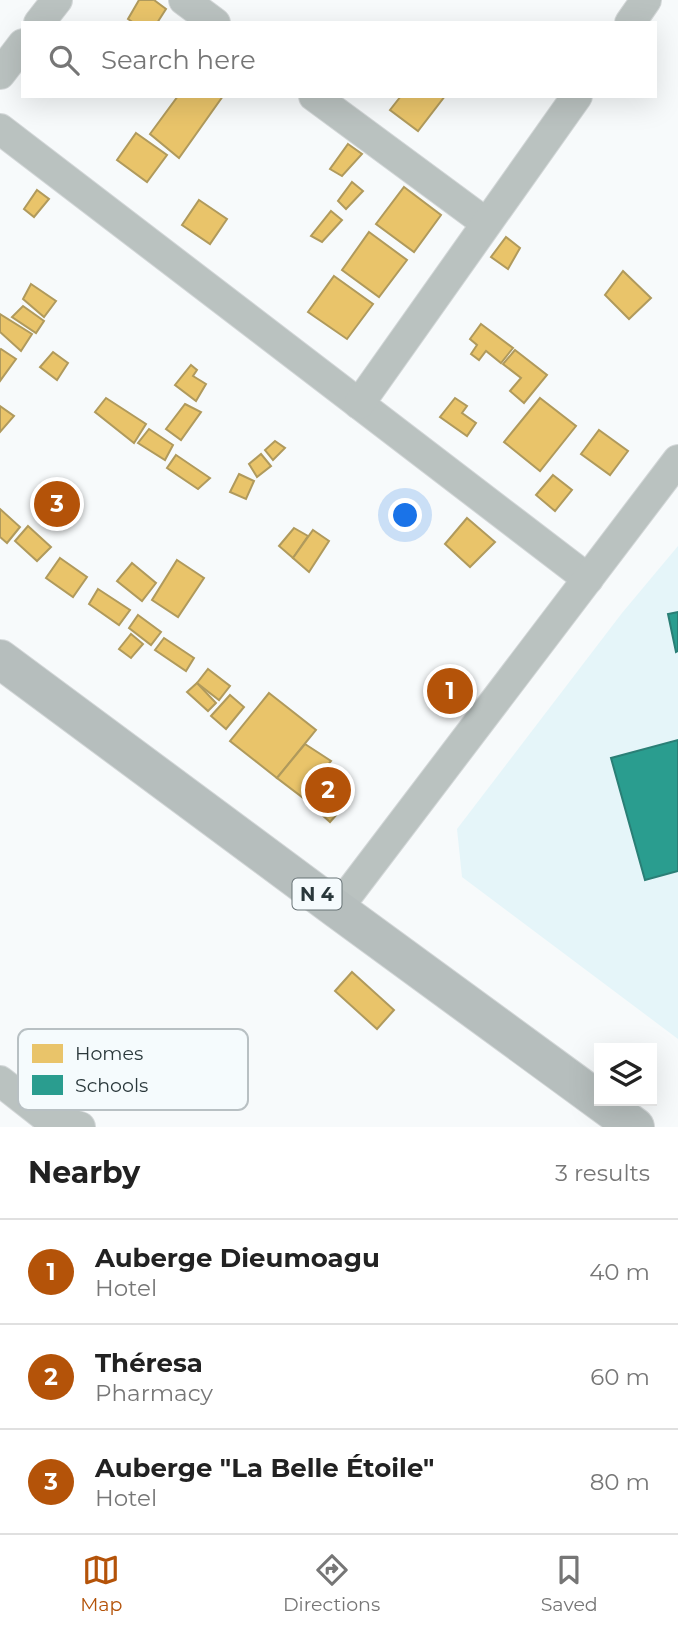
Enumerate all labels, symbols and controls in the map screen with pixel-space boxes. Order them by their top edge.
search box [21,21,657,98]
icon: search [45,41,83,79]
text: Search here [101,44,256,76]
pin: 3 [34,478,80,530]
your location [388,498,422,532]
pin: 1 [427,665,473,717]
pin: 2 [305,764,351,816]
road number: N 4 [292,878,342,909]
legend [18,1029,248,1110]
text: Homes [75,1042,143,1065]
map controls [594,1043,657,1106]
button: layers [594,1043,657,1106]
text: Schools [75,1074,148,1097]
text: Nearby [28,1154,140,1191]
text: 3 results [555,1159,650,1187]
text: Auberge Dieumoagu [95,1242,380,1274]
text: 1 [46,1258,56,1286]
text: 40 m [589,1258,650,1286]
text: Hotel [95,1274,157,1302]
text: Théresa [95,1347,203,1379]
text: 2 [44,1363,58,1391]
text: 60 m [590,1363,650,1391]
text: Pharmacy [95,1379,213,1407]
text: Auberge "La Belle Étoile" [95,1452,434,1484]
text: 3 [44,1468,58,1496]
text: 80 m [590,1468,650,1496]
text: Hotel [95,1484,157,1512]
tab: Map [80,1551,122,1616]
tab: Directions [283,1551,380,1616]
tab: Saved [541,1551,598,1616]

